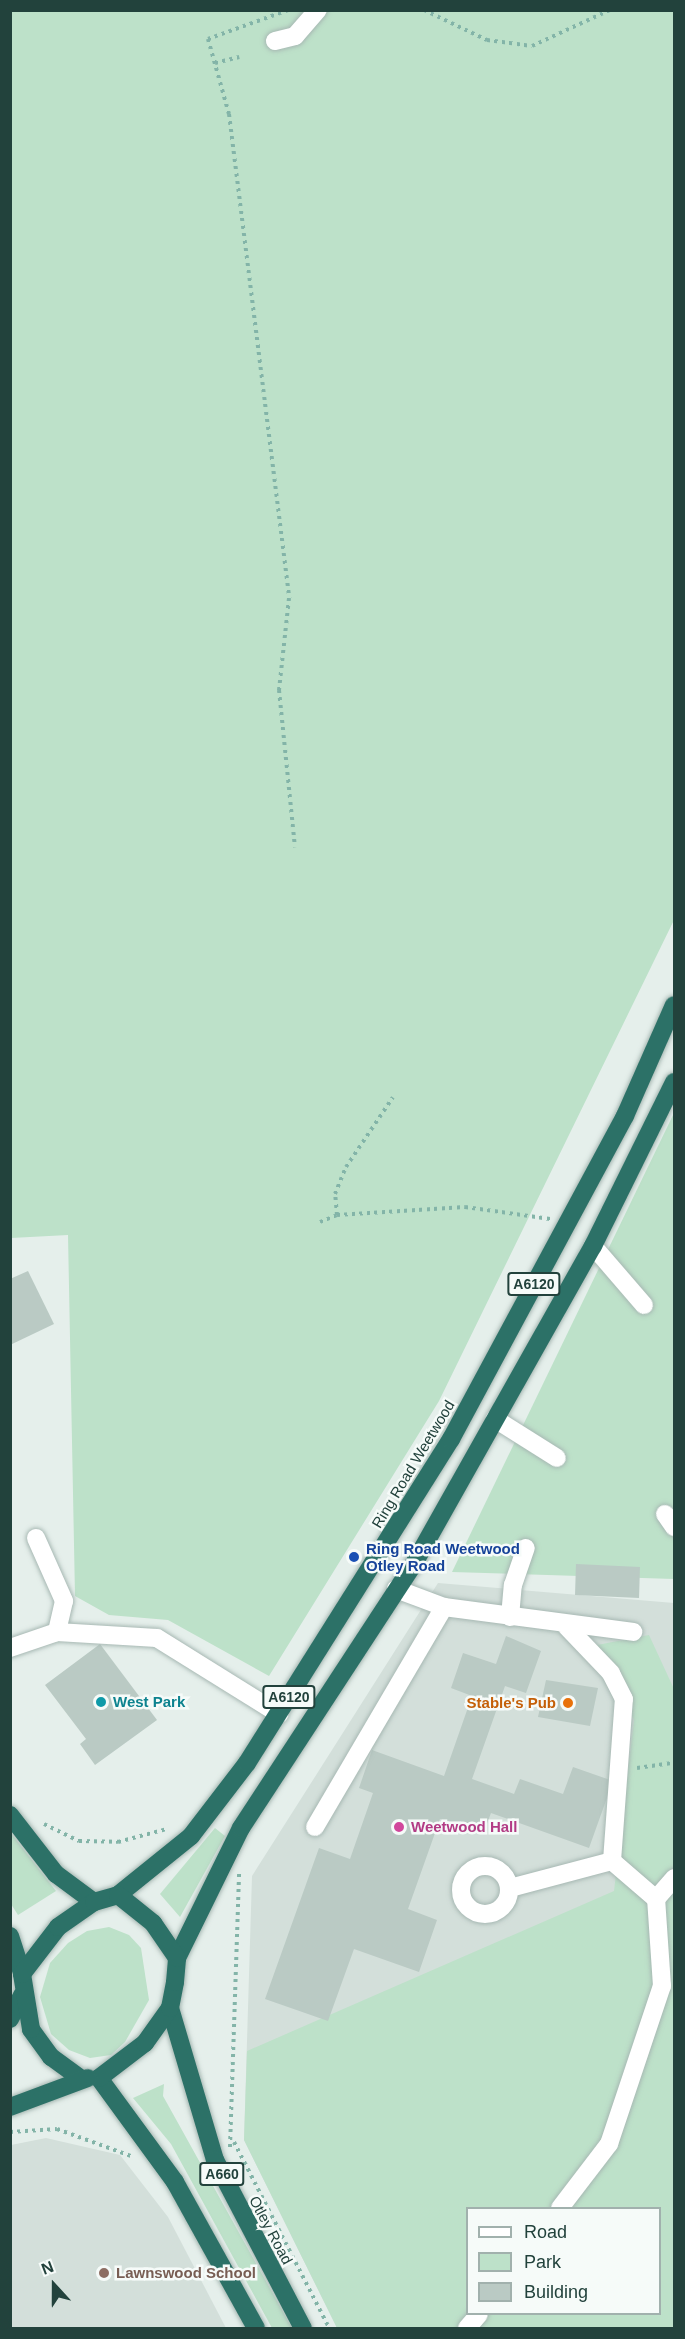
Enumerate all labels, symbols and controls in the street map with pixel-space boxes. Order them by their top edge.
road number: A6120 [507,1273,561,1295]
street label: Ring Road Weetwood [368,1397,458,1531]
place label: Ring Road Weetwood Otley Road [366,1539,520,1574]
marker: Ring Road Weetwood Otley Road [347,1550,361,1564]
road number: A6120 [262,1686,316,1708]
place label: West Park [113,1693,185,1711]
place label: Stable's Pub [467,1694,556,1712]
marker: West Park [94,1695,108,1709]
marker: Stable's Pub [561,1696,575,1710]
place label: Weetwood Hall [411,1818,517,1836]
marker: Weetwood Hall [392,1820,406,1834]
road number: A660 [198,2163,246,2185]
street label: Otley Road [245,2193,297,2267]
legend [466,2207,661,2315]
text: Road [524,2222,567,2242]
text: Park [524,2252,561,2272]
north arrow [24,2255,84,2315]
text: N [39,2258,56,2278]
place label: Lawnswood School [116,2264,256,2282]
marker: Lawnswood School [97,2266,111,2280]
text: Building [524,2282,588,2302]

